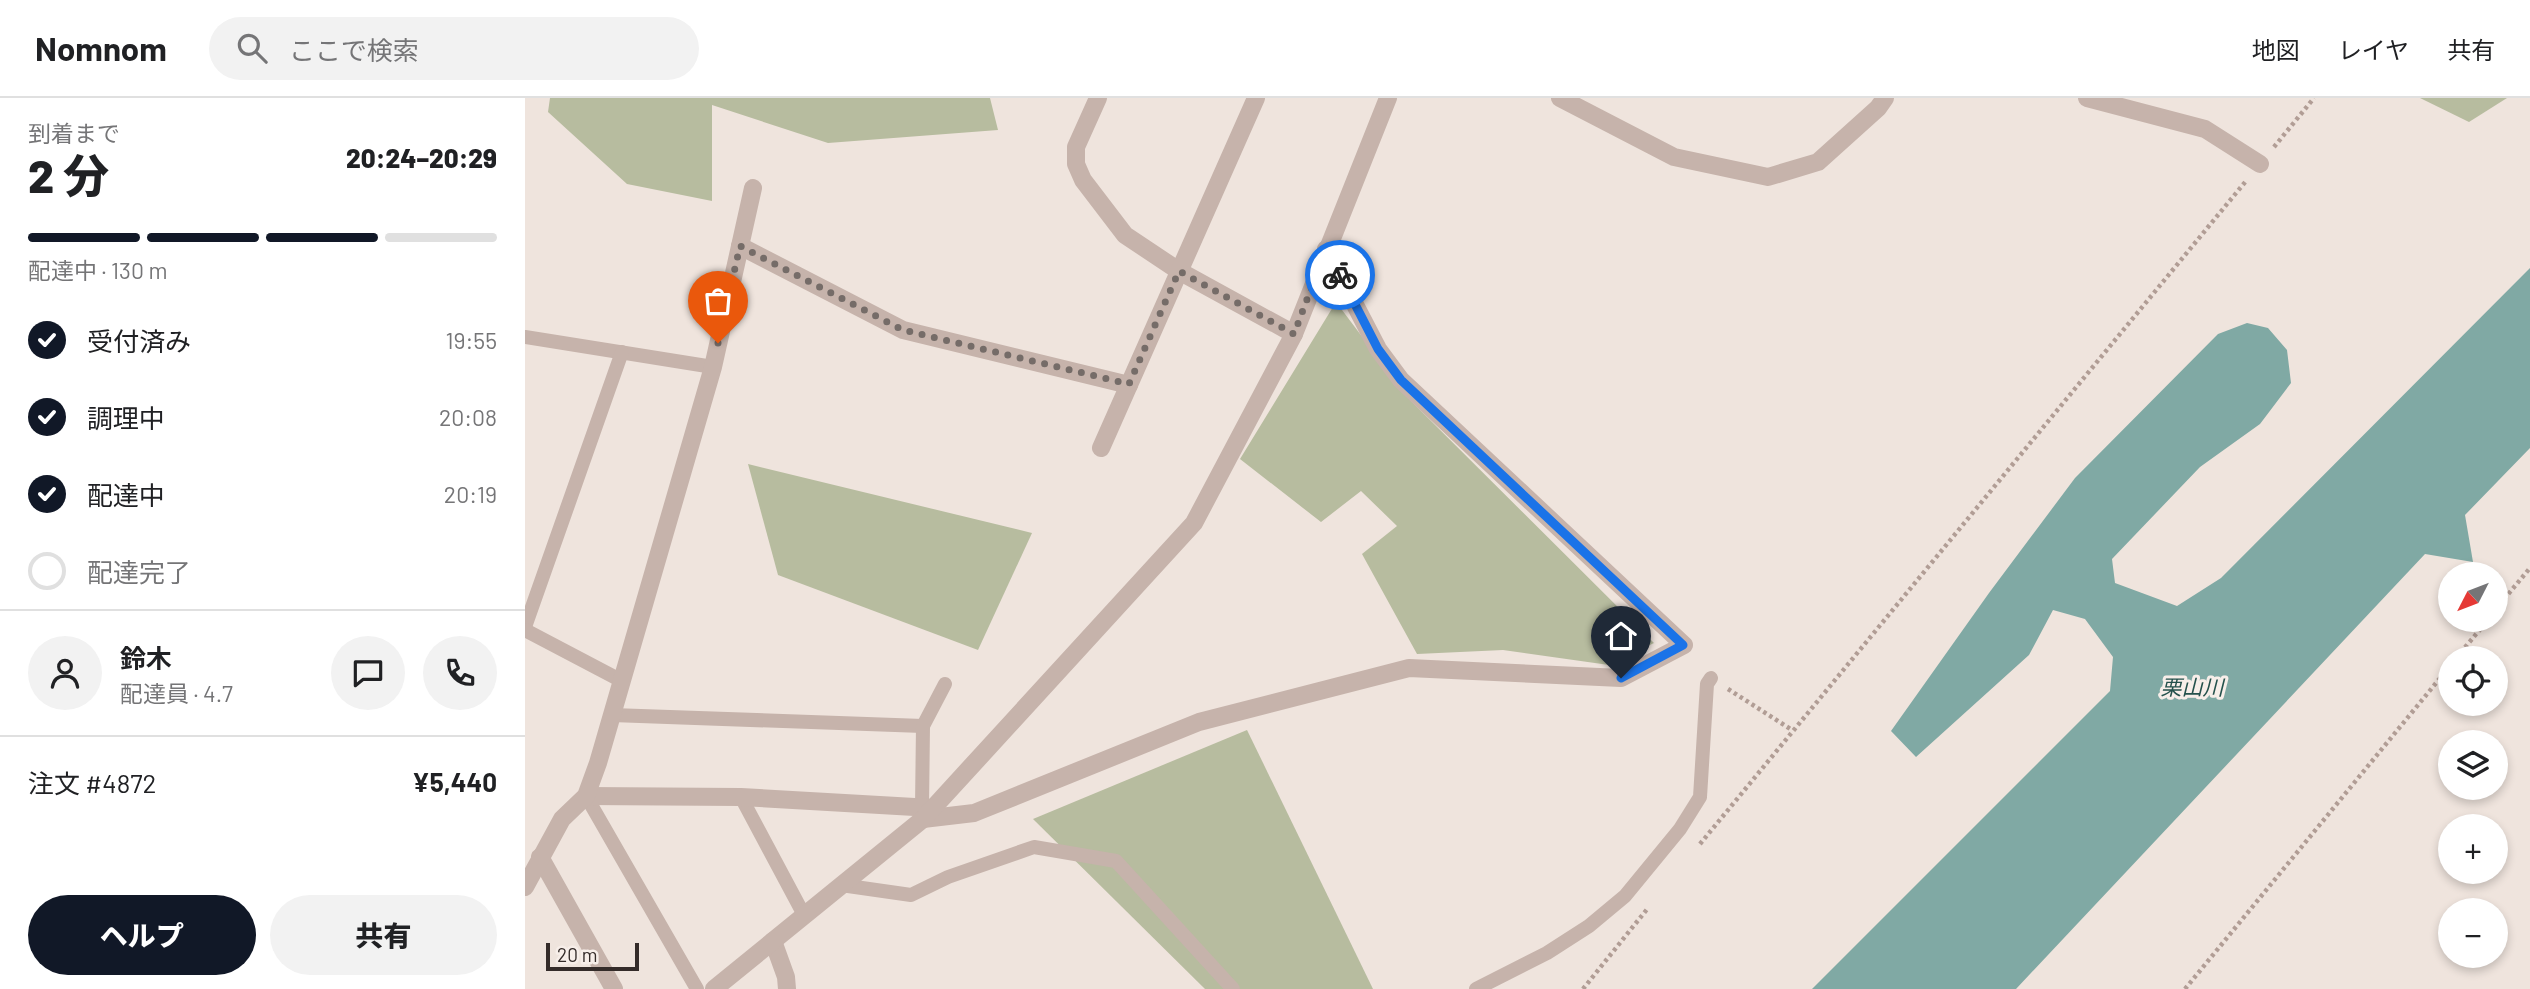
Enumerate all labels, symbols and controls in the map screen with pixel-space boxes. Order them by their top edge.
search box [209,17,699,80]
text: Nomnom [35,28,167,68]
icon: search [233,29,271,67]
text: ここで検索 [289,34,419,65]
text: 地図 [2252,35,2300,64]
text: レイヤ [2338,35,2409,64]
text: 共有 [2447,35,2495,64]
text: 到着まで [28,119,120,147]
text: 20:24–20:29 [346,142,497,173]
text: 2 分 [28,147,109,202]
courier [1305,240,1375,310]
text: 配達中 · 130 m [28,256,168,284]
icon: bike [1321,256,1359,294]
pin [688,271,748,343]
icon: bag [699,282,737,320]
icon: check [28,321,66,359]
text: 受付済み [87,325,191,356]
text: 19:55 [446,326,497,354]
icon: check [28,398,66,436]
text: 調理中 [87,402,165,433]
text: 20:08 [439,403,497,431]
icon: check [28,475,66,513]
text: 配達中 [87,479,165,510]
text: 20:19 [444,480,497,508]
text: 配達完了 [87,556,191,587]
north arrow [2438,562,2508,632]
map controls [2438,562,2508,968]
pin [1591,606,1651,678]
icon: home [1602,617,1640,655]
button: person [28,636,102,710]
button: chat [331,636,405,710]
button: phone [423,636,497,710]
text: 鈴木 [120,642,172,673]
button: locate [2438,646,2508,716]
water label: 栗山川 [2161,674,2225,699]
text: 配達員 · 4.7 [120,679,233,707]
button: layers [2438,730,2508,800]
text: ¥5,440 [412,766,497,797]
text: 注文 #4872 [28,767,156,798]
button: + [2438,814,2508,884]
button: ヘルプ [28,895,256,975]
button: 共有 [270,895,497,975]
button: − [2438,898,2508,968]
scale bar [546,940,639,972]
text: 20 m [557,943,597,966]

